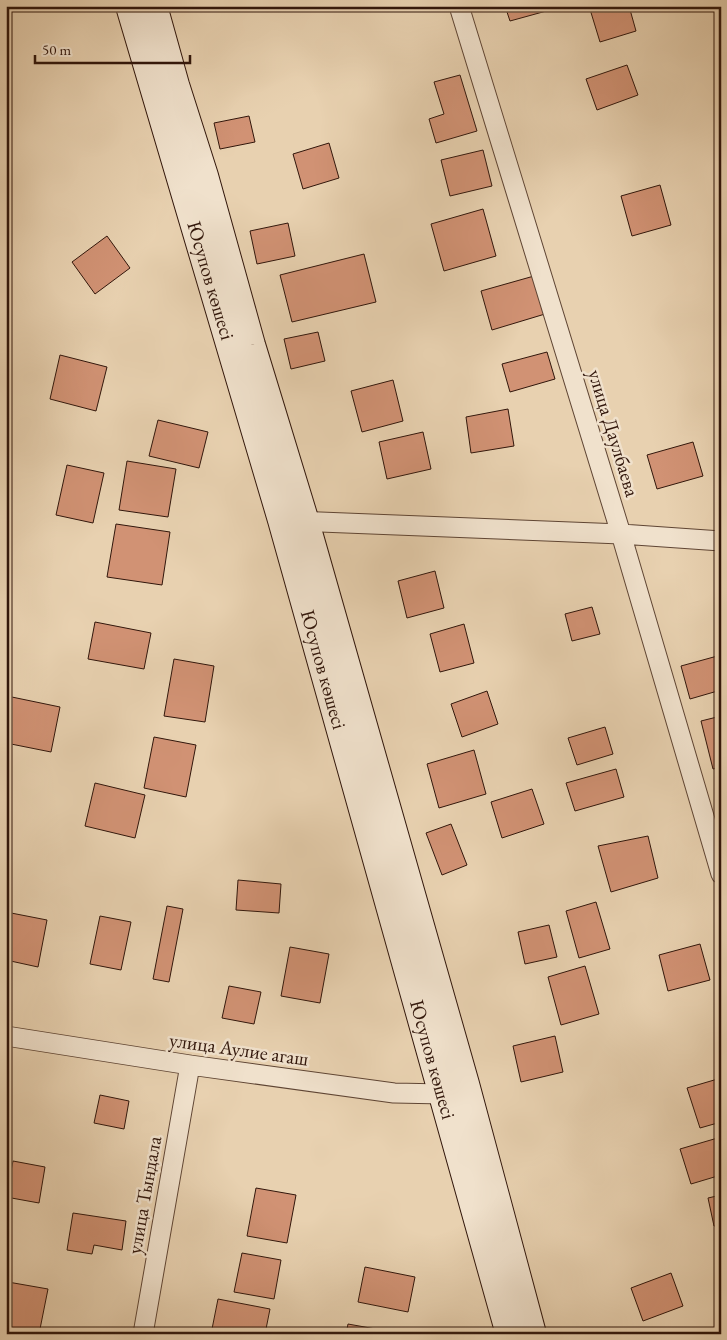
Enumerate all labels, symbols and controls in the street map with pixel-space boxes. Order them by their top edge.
scale bar [35,32,190,64]
text: 50 m [42,40,71,59]
street label: Юсупов көшесі [181,218,241,343]
street label: улица Даулбаева [582,366,646,500]
street label: Юсупов көшесі [295,606,353,732]
street label: Юсупов көшесі [404,996,462,1122]
street label: улица Аулие агаш [168,1026,310,1072]
street label: улица Тындала [121,1134,167,1256]

